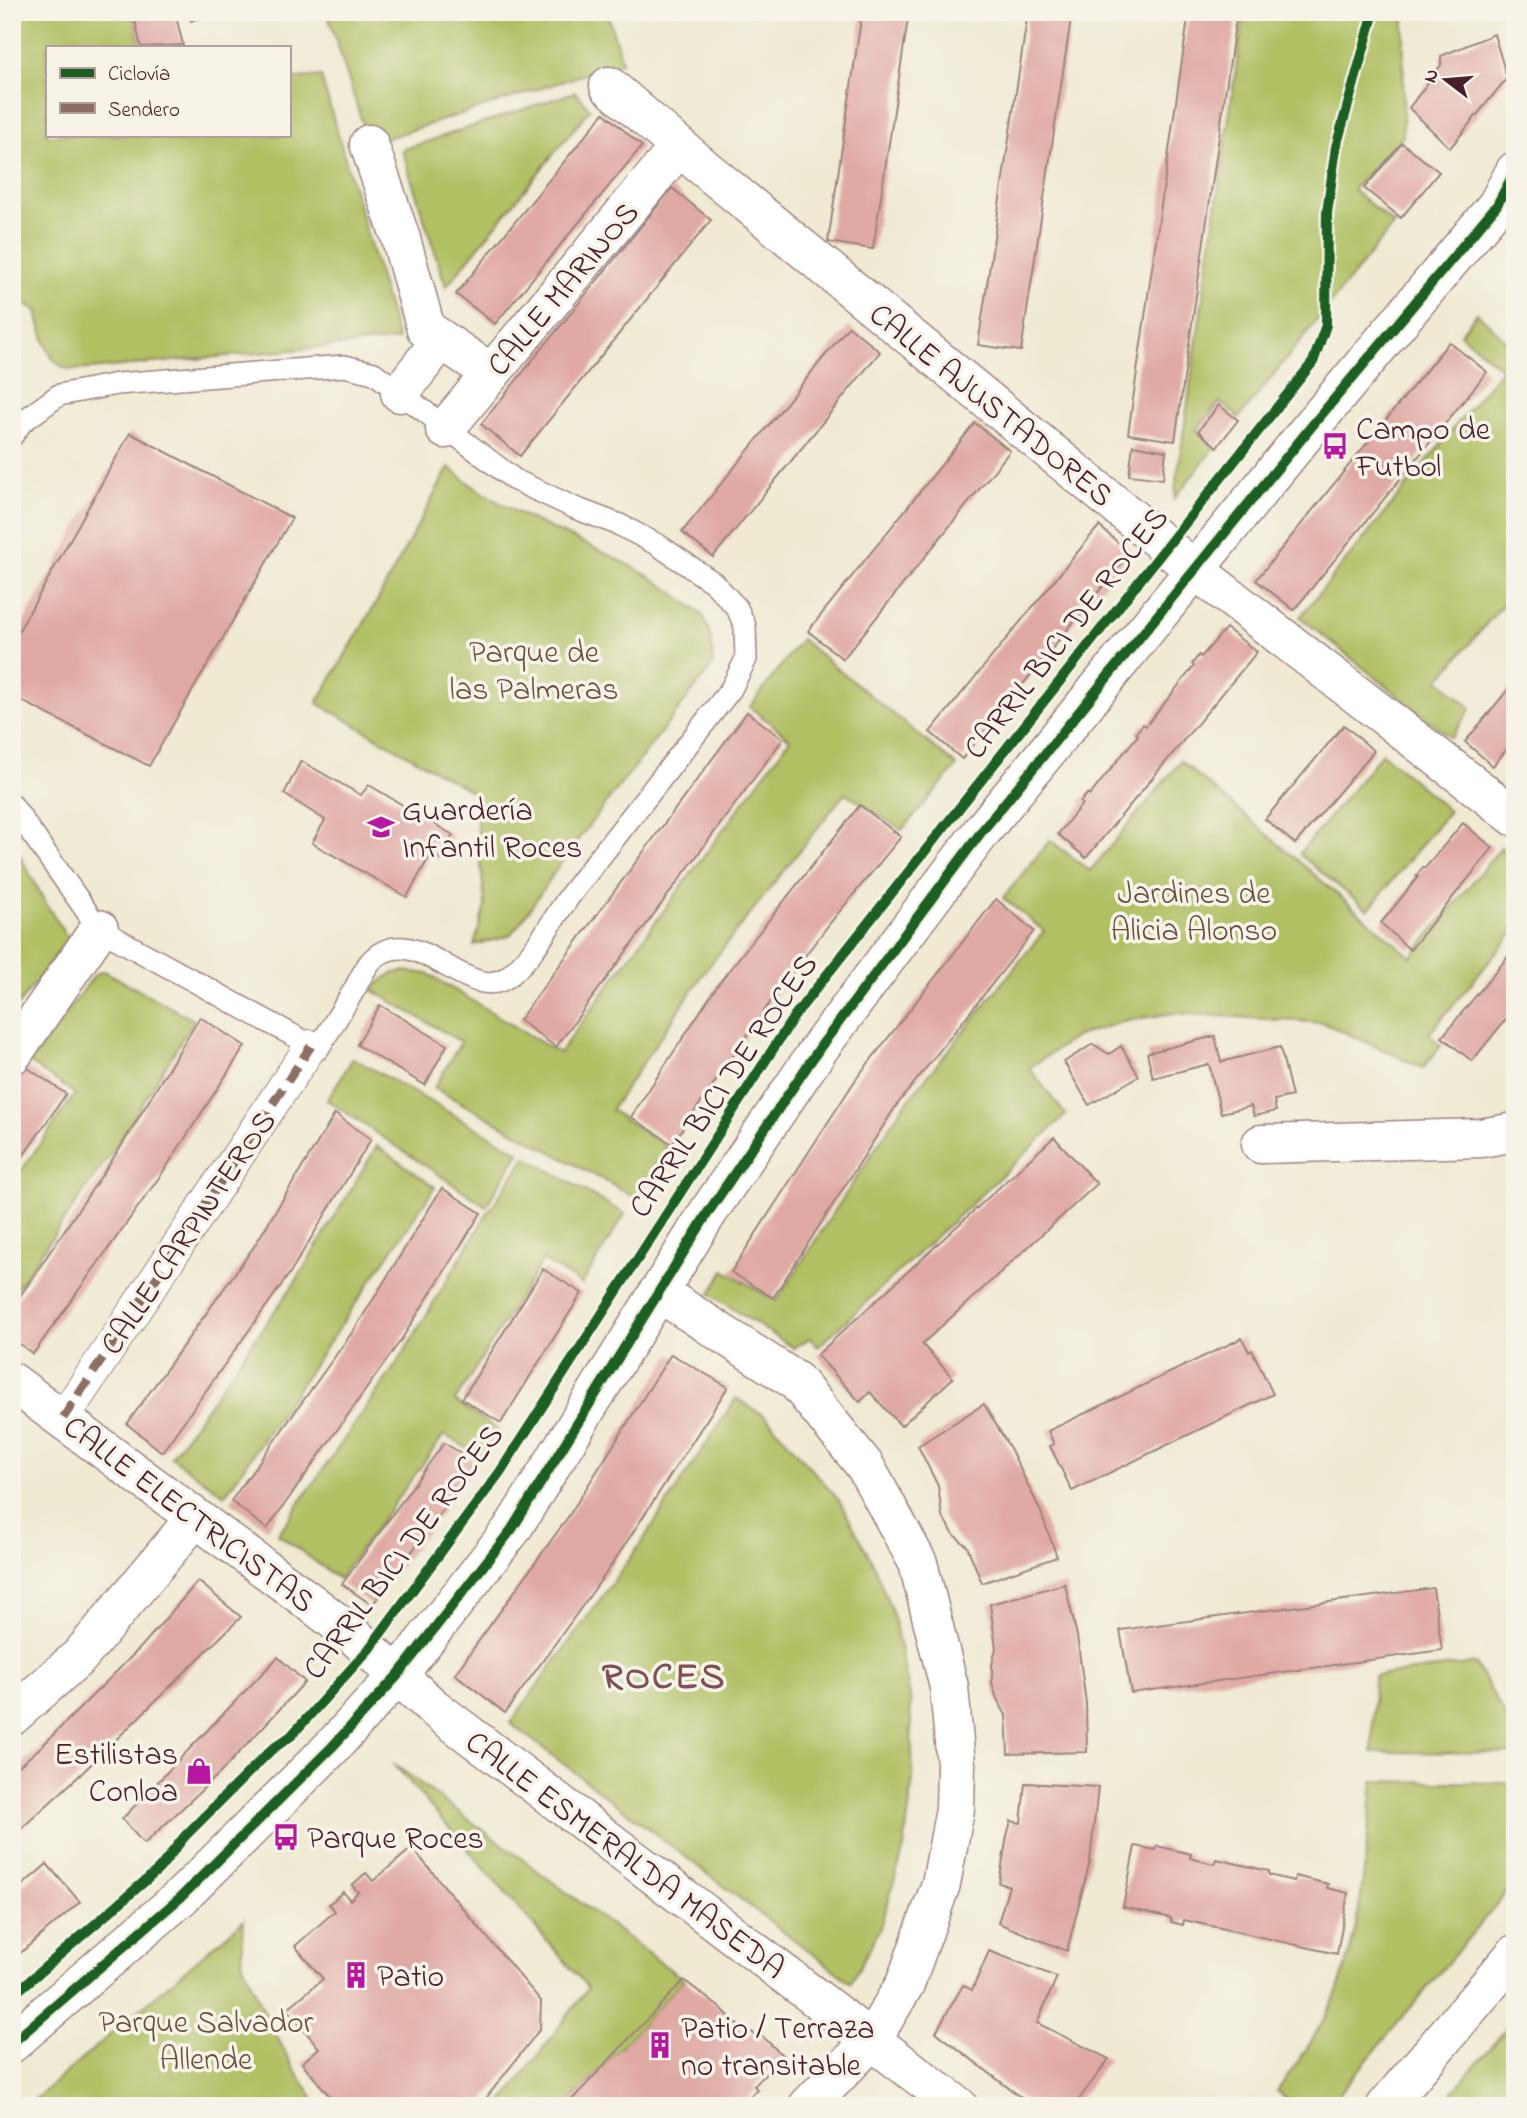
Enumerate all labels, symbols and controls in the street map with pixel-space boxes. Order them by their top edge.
legend [46,46,290,136]
north arrow [1412,46,1482,116]
text: Ciclovía [108,60,170,90]
text: N [1417,66,1447,86]
text: Sendero [108,96,180,126]
street label: CALLE MARINOS [477,192,652,388]
street label: CALLE AJUSTADORES [857,293,1122,520]
place label: Campo de Futbol [1355,408,1491,492]
bus stop icon: Campo de Futbol [1320,431,1350,461]
street label: CARRIL BICI DE ROCES [954,498,1182,771]
park label: Parque de las Palmeras [450,631,618,715]
place label: Guardería Infantil Roces [402,789,582,873]
school or university icon: Guardería Infantil Roces [366,812,396,842]
park label: Jardines de Alicia Alonso [1111,872,1277,956]
street label: CARRIL BICI DE ROCES [619,945,831,1228]
street label: CALLE CARPINTEROS [90,1102,289,1366]
street label: CALLE ELECTRICISTAS [52,1405,324,1626]
street label: CARRIL BICI DE ROCES [293,1415,517,1691]
district label: ROCES [602,1651,726,1707]
street label: CALLE ESMERALDA MASEDA [454,1721,794,1993]
place label: Estilistas Conloa [54,1733,178,1817]
shop icon: Estilistas Conloa [184,1756,214,1786]
place label: Parque Roces [307,1817,484,1864]
bus stop icon: Parque Roces [271,1822,301,1852]
place label: Patio [377,1955,444,2002]
building icon: Patio [341,1960,371,1990]
park label: Parque Salvador Allende [98,2001,314,2085]
place label: Patio / Terraza no transitable [681,2007,874,2091]
building icon: Patio / Terraza no transitable [645,2030,675,2060]

